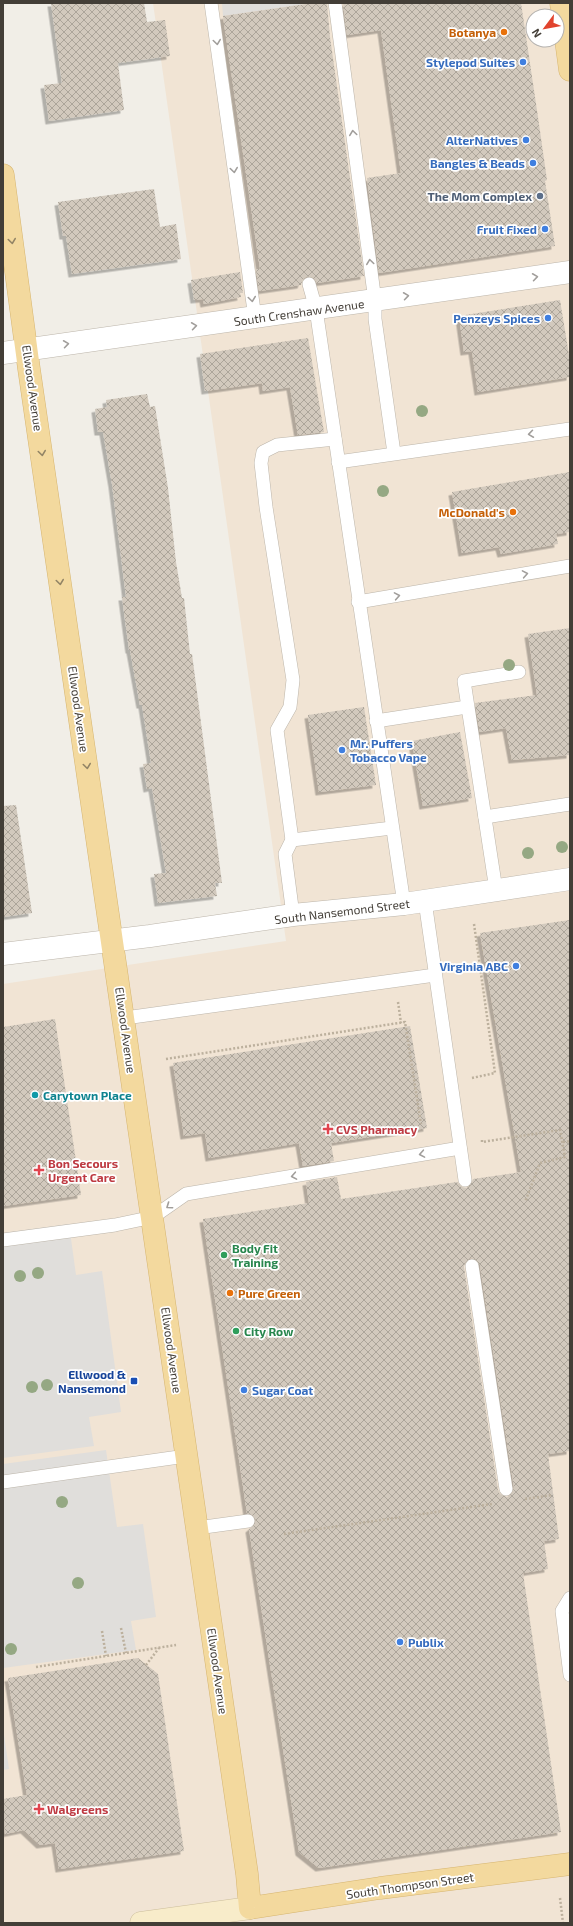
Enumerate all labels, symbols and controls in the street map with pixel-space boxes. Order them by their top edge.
north arrow [525,8,565,48]
place label: Botanya [449,25,496,40]
marker: Botanya [499,27,509,37]
text: N [528,27,544,40]
one-way arrow [212,39,221,45]
place label: Stylepod Suites [426,55,515,70]
marker: Stylepod Suites [518,57,528,67]
one-way arrow [349,130,358,136]
place label: AlterNatives [446,133,518,147]
marker: AlterNatives [521,135,531,145]
place label: Bangles & Beads [430,156,525,170]
marker: Bangles & Beads [528,158,538,168]
one-way arrow [229,167,238,173]
place label: The Mom Complex [428,189,532,203]
marker: The Mom Complex [535,191,545,201]
place label: Fruit Fixed [477,222,537,236]
marker: Fruit Fixed [540,224,550,234]
one-way arrow [7,238,16,244]
one-way arrow [366,259,375,265]
one-way arrow [532,273,538,282]
one-way arrow [403,292,409,301]
street label: South Crenshaw Avenue [233,296,365,328]
one-way arrow [247,296,256,302]
place label: Penzeys Spices [453,311,540,326]
marker: Penzeys Spices [543,313,553,323]
one-way arrow [191,322,197,331]
one-way arrow [63,340,69,349]
street label: Ellwood Avenue [20,344,46,432]
one-way arrow [528,429,534,438]
one-way arrow [37,450,46,456]
place label: McDonald's [439,505,505,519]
marker: McDonald's [508,507,518,517]
one-way arrow [522,570,528,578]
one-way arrow [55,579,64,585]
one-way arrow [393,592,400,601]
street label: Ellwood Avenue [66,665,92,753]
place label: Mr. Puffers Tobacco Vape [350,736,427,764]
marker: Mr. Puffers Tobacco Vape [337,745,347,755]
one-way arrow [82,763,91,769]
street label: South Nansemond Street [273,896,411,926]
place label: Virginia ABC [439,959,508,973]
marker: Virginia ABC [511,961,521,971]
street label: Ellwood Avenue [113,986,139,1074]
place label: Carytown Place [43,1088,132,1103]
marker: Carytown Place [30,1090,40,1100]
place label: CVS Pharmacy [336,1122,417,1137]
marker: CVS Pharmacy [323,1124,333,1134]
one-way arrow [419,1149,425,1158]
place label: Bon Secours Urgent Care [48,1156,118,1184]
marker: Bon Secours Urgent Care [33,1164,45,1176]
one-way arrow [291,1171,297,1180]
one-way arrow [166,1201,173,1209]
place label: Body Fit Training [232,1241,278,1269]
marker: Body Fit Training [219,1250,229,1260]
place label: Pure Green [238,1286,300,1300]
marker: Pure Green [225,1288,235,1298]
street label: Ellwood Avenue [159,1306,185,1394]
place label: City Row [244,1324,294,1339]
marker: City Row [231,1326,241,1336]
place label: Ellwood & Nansemond [58,1367,126,1395]
marker: Ellwood & Nansemond [129,1376,139,1386]
place label: Sugar Coat [252,1383,313,1397]
marker: Sugar Coat [239,1385,249,1395]
street label: Ellwood Avenue [205,1627,231,1715]
place label: Publix [408,1635,444,1649]
marker: Publix [395,1637,405,1647]
place label: Walgreens [47,1802,108,1816]
marker: Walgreens [34,1804,44,1814]
street label: South Thompson Street [345,1869,475,1901]

